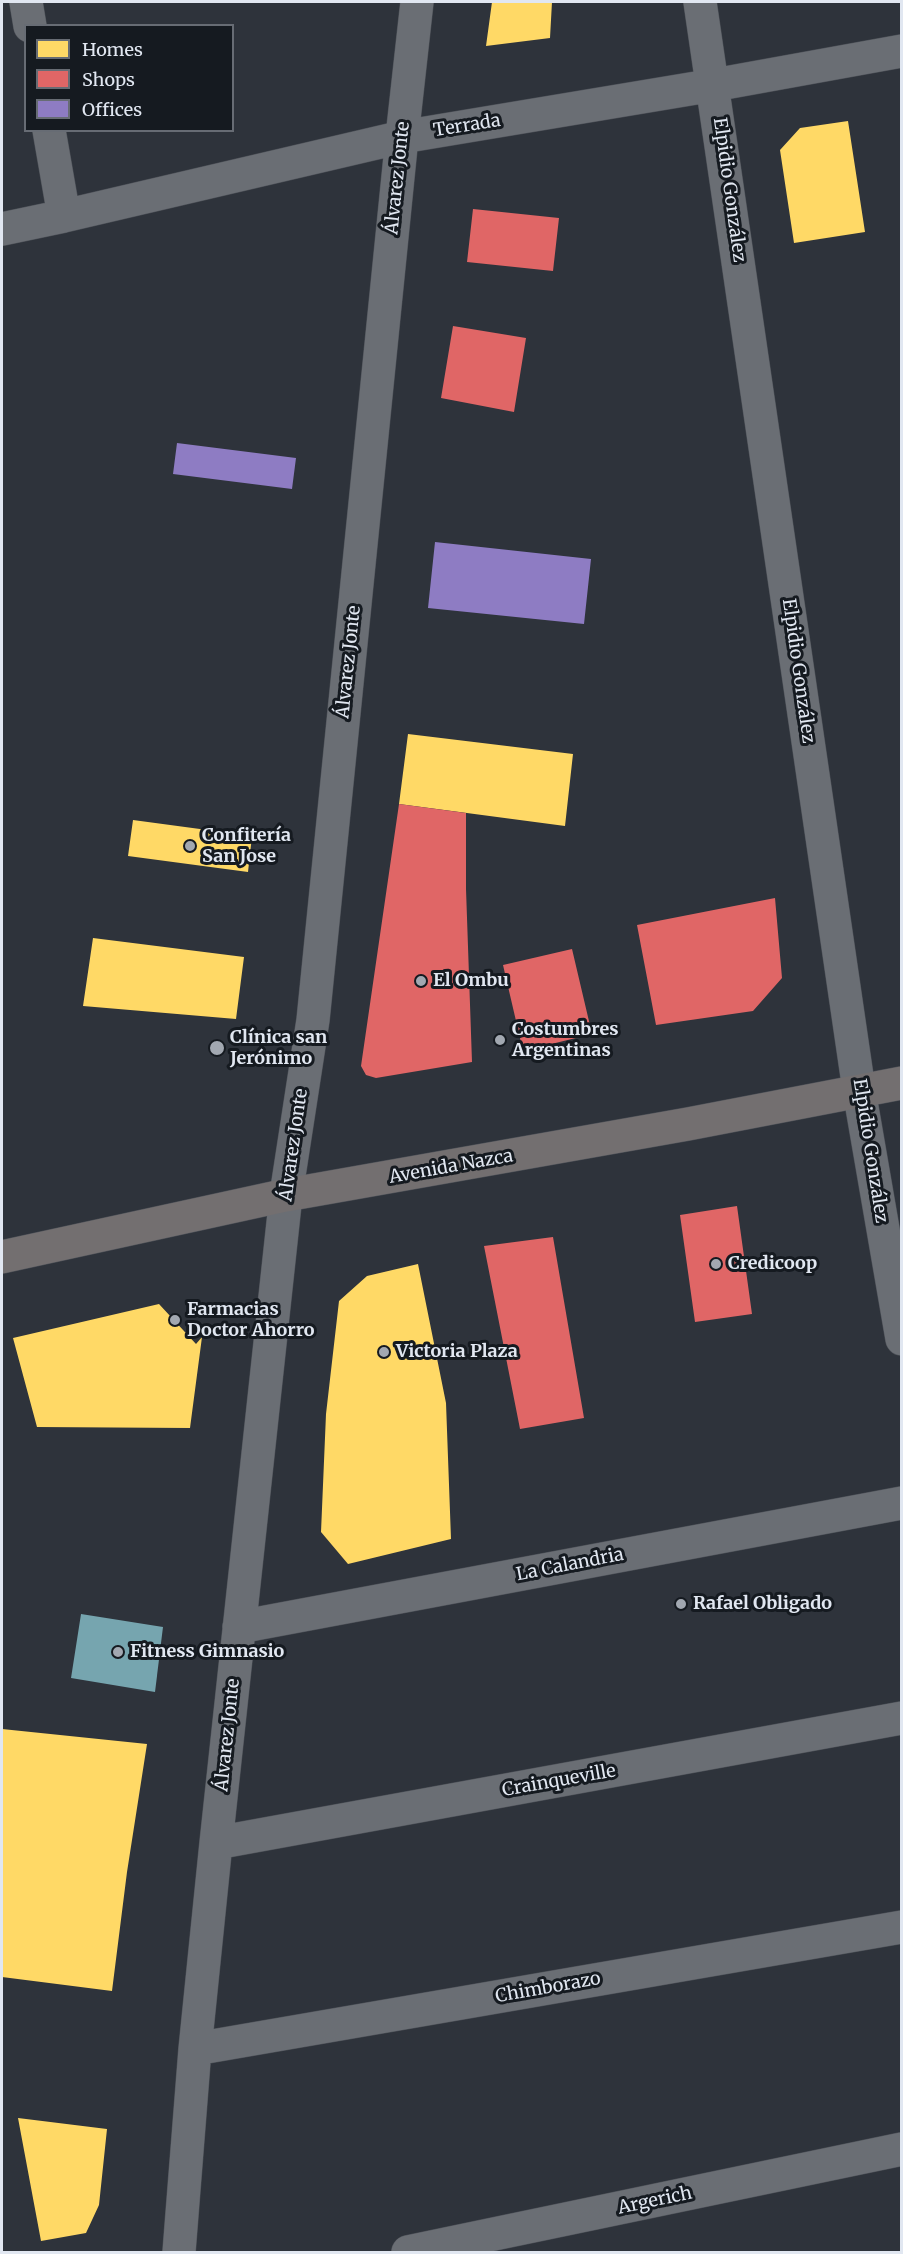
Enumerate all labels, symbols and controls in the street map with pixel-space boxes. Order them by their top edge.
legend [24,24,234,132]
text: Homes [82,38,143,61]
text: Shops [82,68,135,91]
text: Offices [82,98,142,121]
street label: Terrada [432,110,502,142]
street label: Elpidio González [708,116,750,264]
street label: Álvarez Jonte [381,120,415,236]
street label: Elpidio González [777,597,819,745]
street label: Álvarez Jonte [332,604,366,720]
place label: Confitería San Jose [202,825,291,868]
marker: Confitería San Jose [183,839,197,853]
place label: El Ombu [433,970,509,992]
marker: El Ombu [414,974,428,988]
place label: Costumbres Argentinas [512,1019,619,1062]
place label: Clínica san Jerónimo [230,1027,327,1070]
marker: Costumbres Argentinas [493,1033,507,1047]
marker: Clínica san Jerónimo [208,1039,226,1057]
street label: Elpidio González [848,1077,892,1225]
street label: Álvarez Jonte [275,1087,313,1203]
street label: Avenida Nazca [387,1145,515,1189]
place label: Credicoop [728,1253,817,1275]
marker: Credicoop [709,1257,723,1271]
place label: Farmacias Doctor Ahorro [187,1299,314,1342]
marker: Farmacias Doctor Ahorro [168,1313,182,1327]
place label: Victoria Plaza [396,1341,518,1363]
marker: Victoria Plaza [377,1345,391,1359]
street label: La Calandria [514,1544,626,1586]
place label: Rafael Obligado [693,1593,832,1615]
marker: Rafael Obligado [674,1597,688,1611]
place label: Fitness Gimnasio [130,1641,284,1663]
marker: Fitness Gimnasio [111,1645,125,1659]
street label: Álvarez Jonte [211,1677,245,1793]
street label: Crainqueville [501,1760,617,1802]
street label: Chimborazo [494,1968,602,2008]
street label: Argerich [616,2183,694,2219]

